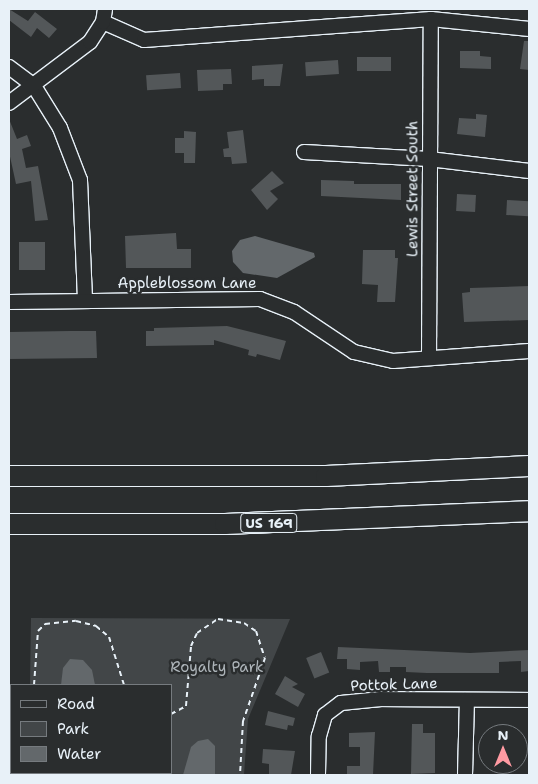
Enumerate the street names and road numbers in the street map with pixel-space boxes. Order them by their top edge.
street label: Lewis Street South [404,121,422,257]
street label: Appleblossom Lane [118,275,256,293]
road number: US 169 [240,512,298,534]
street label: Pottok Lane [350,674,438,696]

